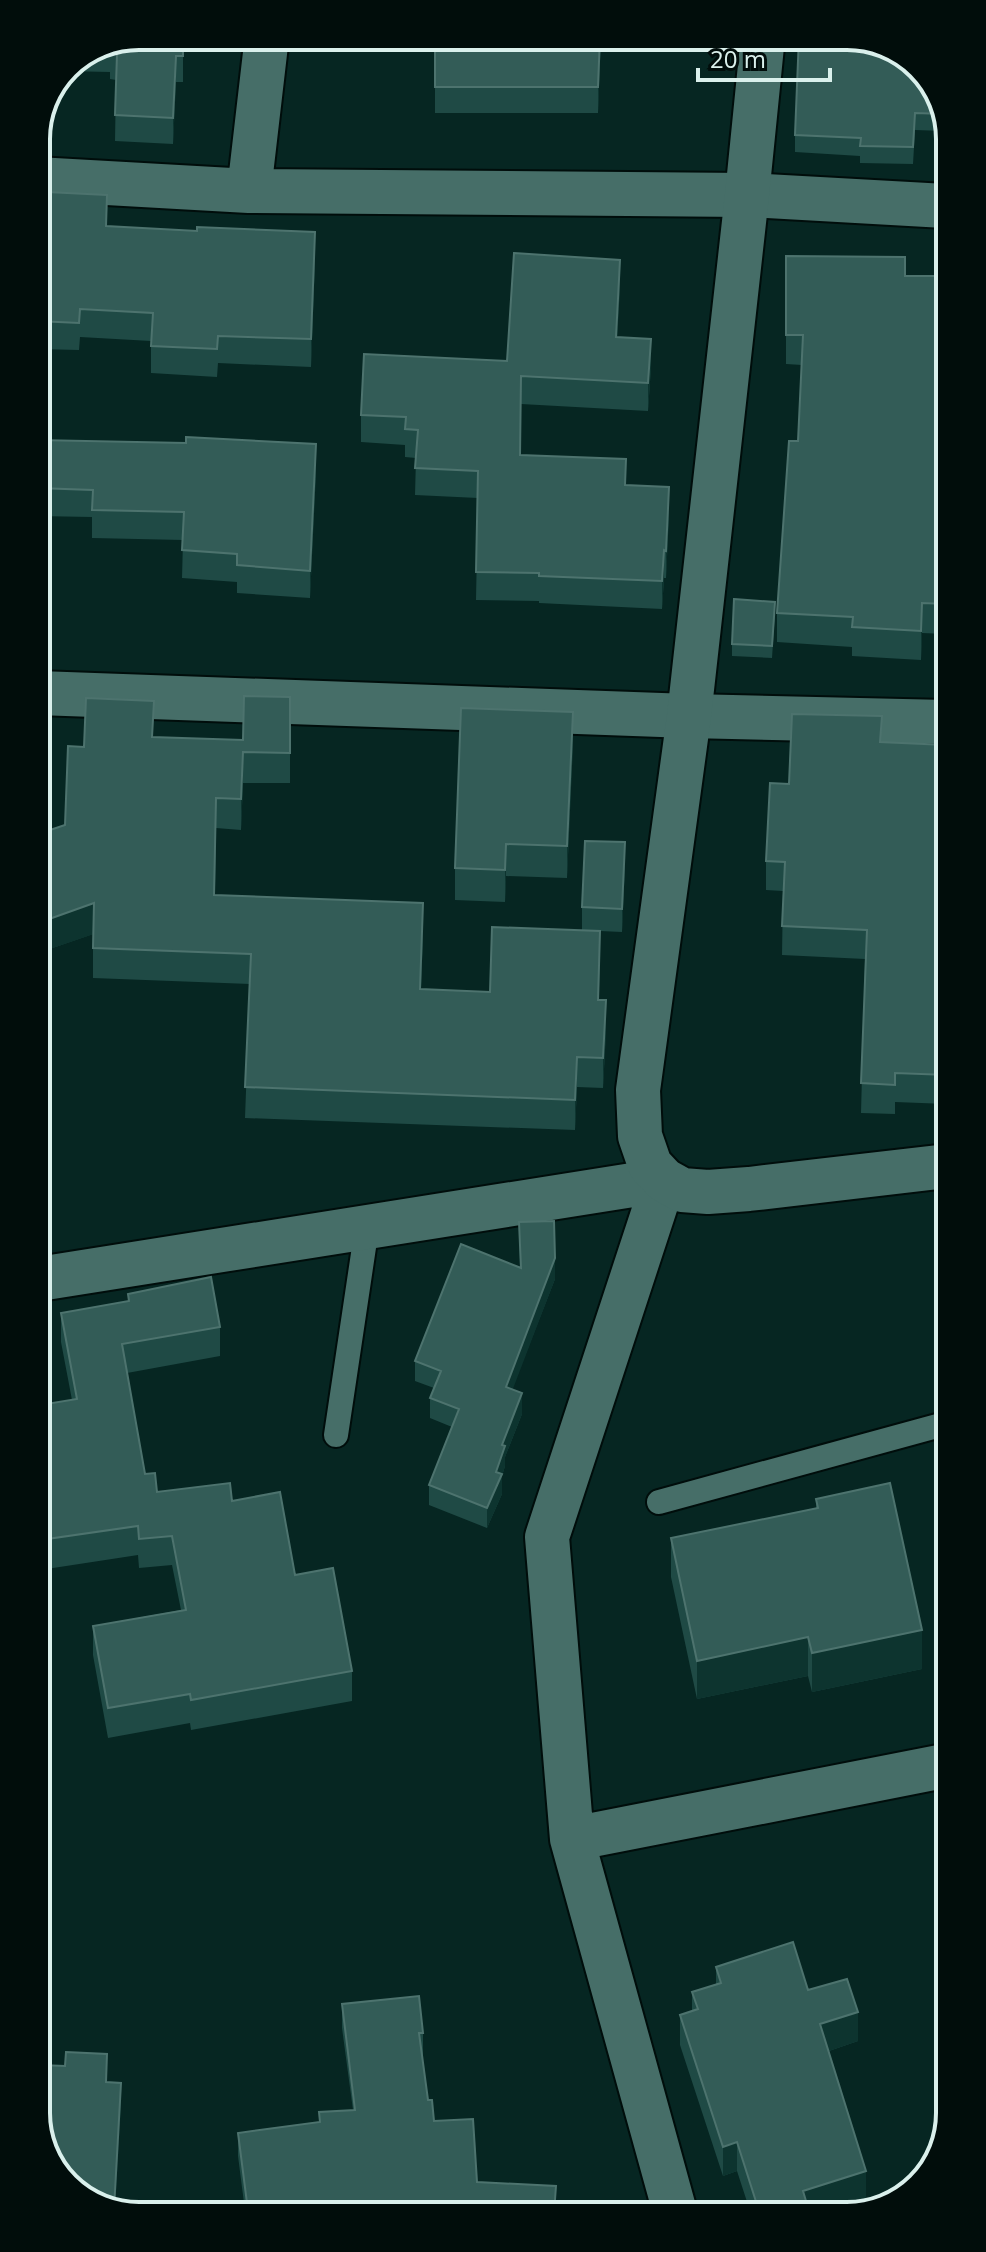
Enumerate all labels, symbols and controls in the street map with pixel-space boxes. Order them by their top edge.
scale bar [698,32,830,82]
text: 20 m [710,42,766,75]

